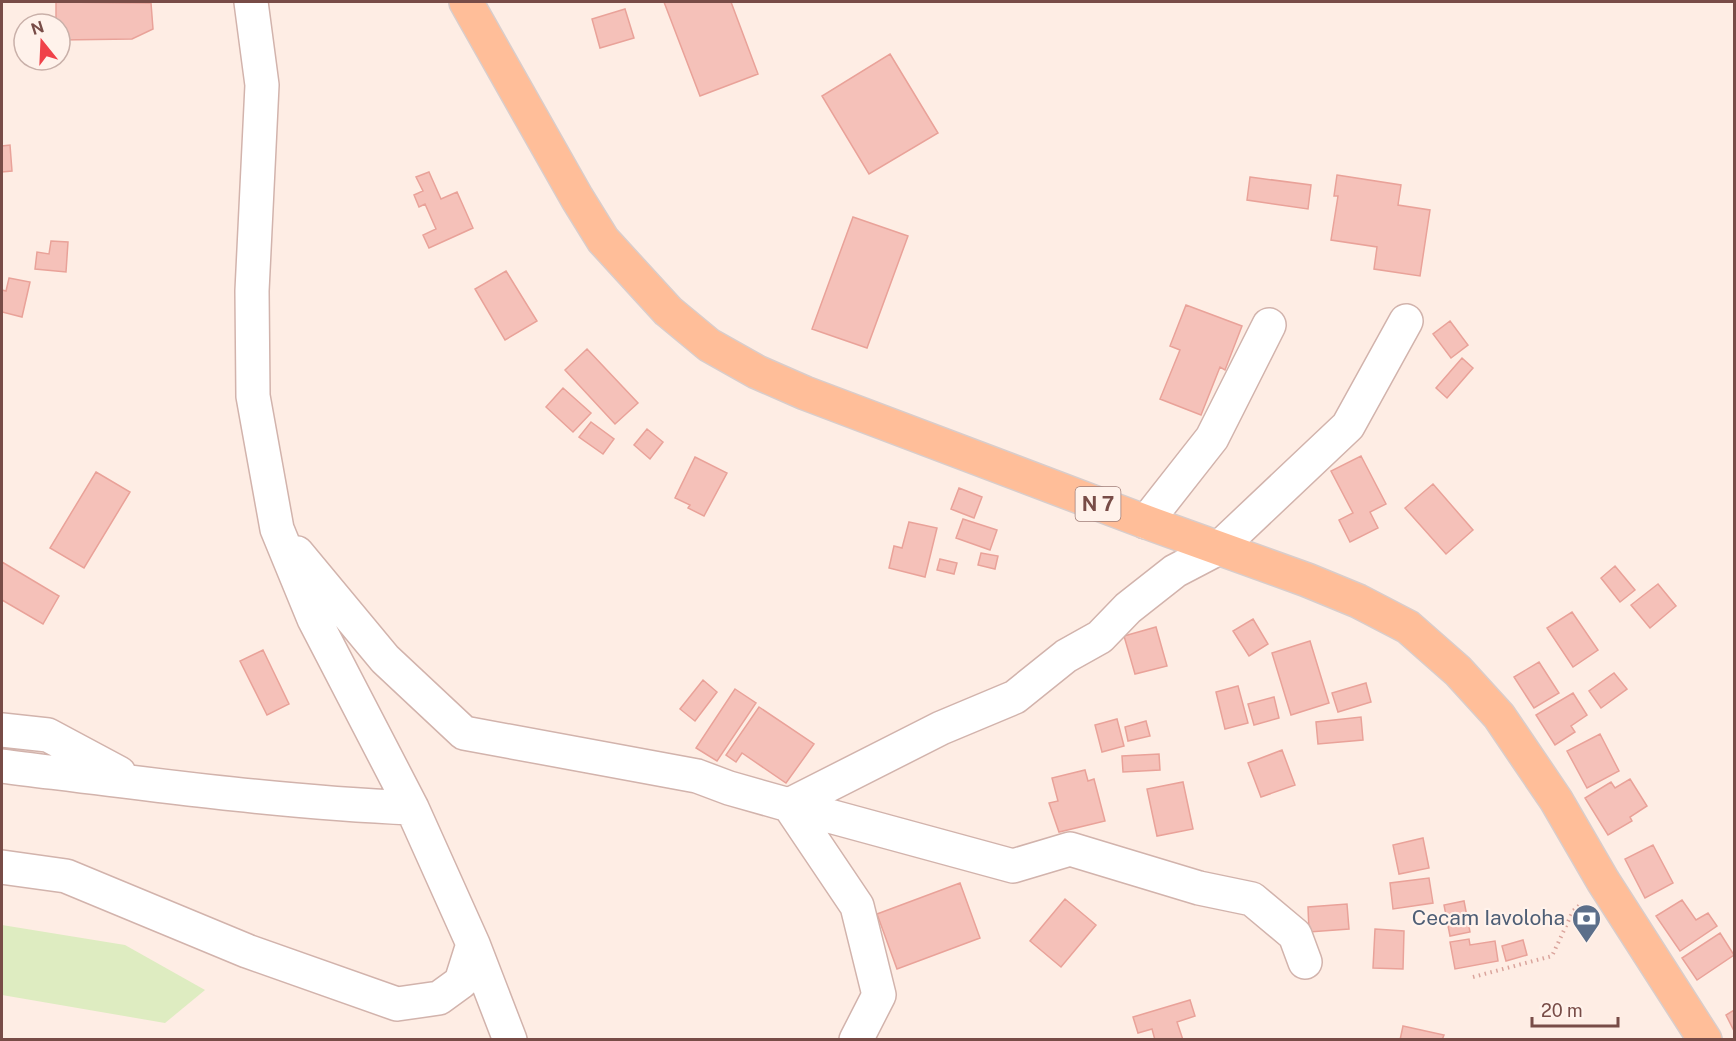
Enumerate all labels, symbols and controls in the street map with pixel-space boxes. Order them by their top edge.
north arrow [12,12,72,72]
text: N [29,17,46,39]
road number: N 7 [1076,487,1120,521]
bank icon: Cecam Iavoloha [1570,902,1602,944]
place label: Cecam Iavoloha [1412,905,1565,930]
scale bar [1532,990,1618,1028]
text: 20 m [1541,1000,1583,1021]

